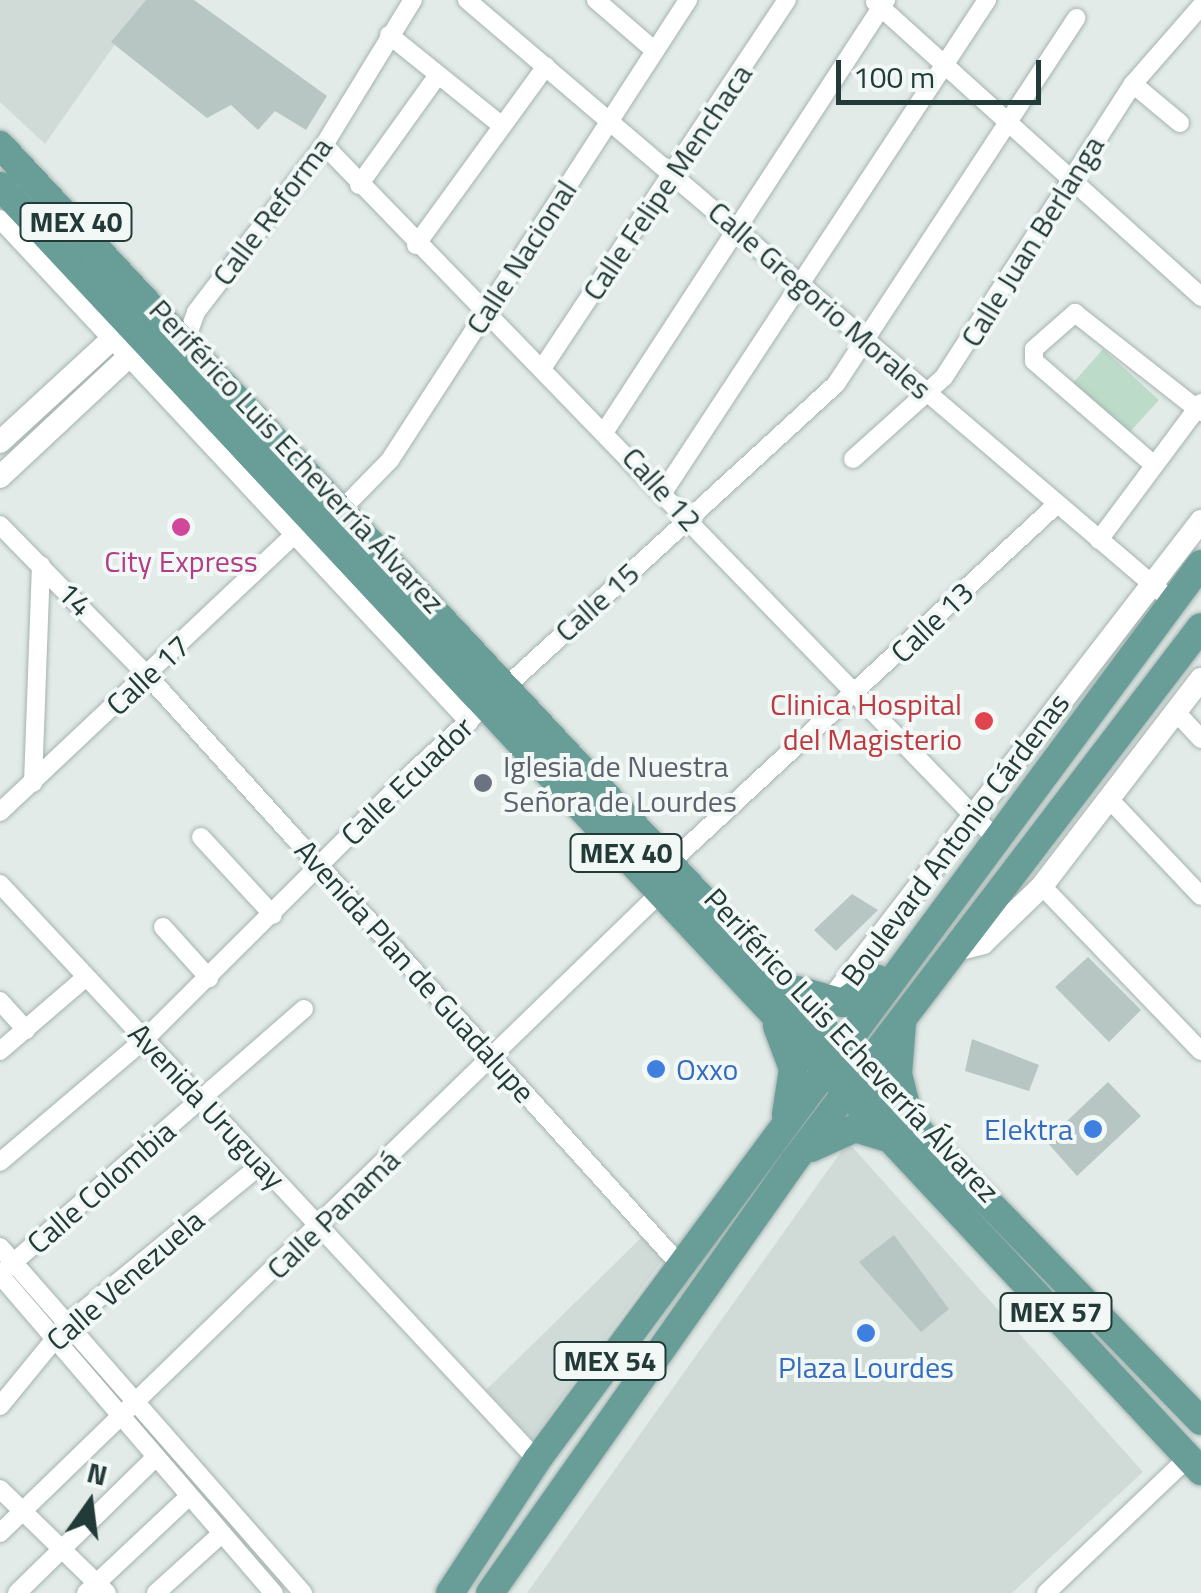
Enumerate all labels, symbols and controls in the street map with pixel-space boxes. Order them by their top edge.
scale bar [841,40,1046,102]
text: 100 m [853,54,935,100]
street label: Calle Felipe Menchaca [575,57,759,307]
street label: Calle Juan Berlanga [953,129,1111,353]
street label: Calle Reforma [205,130,339,292]
street label: Calle Nacional [458,173,584,341]
street label: Calle Gregorio Morales [701,193,939,407]
road number: MEX 40 [18,199,134,245]
street label: Periférico Luis Echeverría Álvarez [142,292,452,620]
street label: Calle 12 [615,440,709,538]
marker: City Express [170,516,192,538]
place label: City Express [104,543,258,579]
street label: Calle 15 [548,555,646,649]
street label: 14 [50,574,100,624]
street label: Calle 13 [883,574,981,670]
street label: Calle 17 [99,628,197,722]
place label: Clinica Hospital del Magisterio [770,686,962,756]
street label: Boulevard Antonio Cárdenas [833,686,1077,992]
marker: Clinica Hospital del Magisterio [971,708,997,734]
street label: Calle Ecuador [334,709,480,853]
place label: Iglesia de Nuestra Señora de Lourdes [503,748,737,818]
marker: Iglesia de Nuestra Señora de Lourdes [472,772,494,794]
road number: MEX 40 [568,830,684,876]
street label: Avenida Plan de Guadalupe [288,832,542,1110]
street label: Periférico Luis Echeverría Álvarez [697,881,1007,1209]
street label: Avenida Uruguay [121,1016,293,1196]
place label: Oxxo [676,1051,738,1087]
marker: Oxxo [645,1058,667,1080]
place label: Elektra [984,1111,1073,1147]
street label: Calle Colombia [20,1113,182,1261]
marker: Elektra [1082,1118,1104,1140]
street label: Calle Panamá [259,1142,407,1286]
street label: Calle Venezuela [39,1202,211,1358]
road number: MEX 57 [998,1289,1114,1335]
marker: Plaza Lourdes [855,1322,877,1344]
road number: MEX 54 [552,1338,668,1384]
place label: Plaza Lourdes [778,1349,954,1385]
text: N [83,1450,112,1497]
north arrow [40,1453,140,1553]

